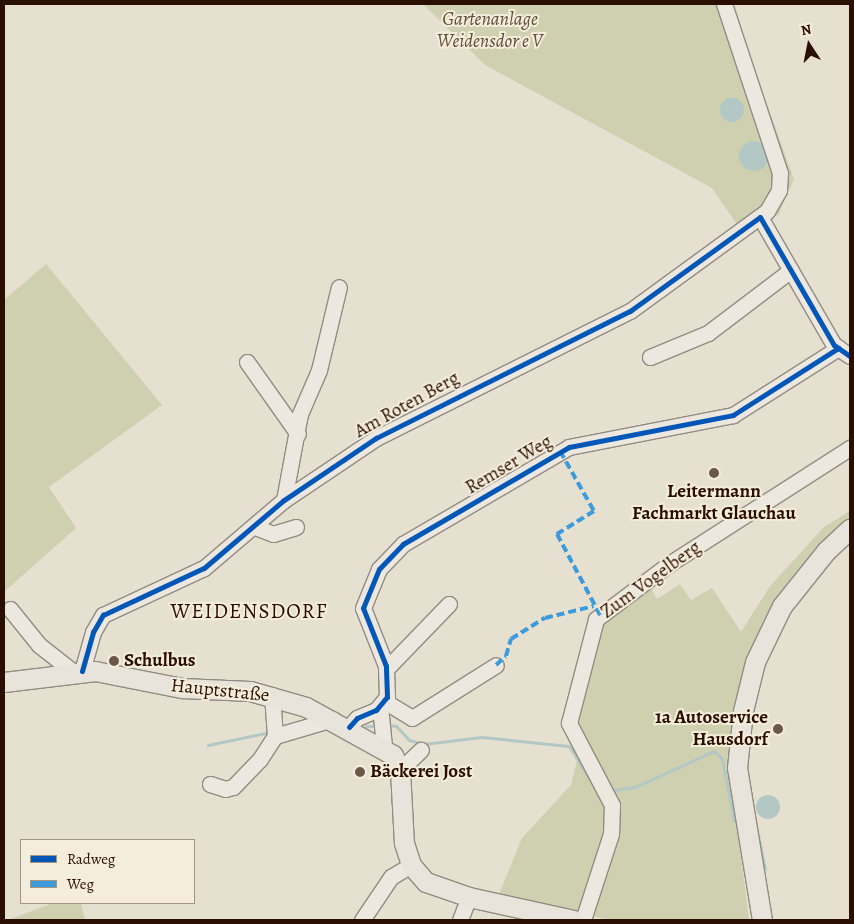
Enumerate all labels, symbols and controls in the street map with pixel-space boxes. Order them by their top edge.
park label: Gartenanlage Weidensdor e V [437,9,543,53]
text: N [799,19,813,40]
north arrow [784,20,834,70]
street label: Am Roten Berg [351,367,463,443]
street label: Remser Weg [462,430,556,500]
marker: Leitermann Fachmarkt Glauchau [708,467,720,479]
place label: Leitermann Fachmarkt Glauchau [632,481,796,525]
street label: Zum Vogelberg [597,536,705,624]
district label: WEIDENSDORF [169,598,329,624]
place label: Schulbus [124,650,196,672]
marker: Schulbus [108,655,120,667]
street label: Hauptstraße [170,674,270,708]
place label: 1a Autoservice Hausdorf [655,707,768,751]
marker: 1a Autoservice Hausdorf [772,723,784,735]
place label: Bäckerei Jost [370,761,472,783]
marker: Bäckerei Jost [354,766,366,778]
legend [20,839,195,904]
text: Radweg [67,849,115,869]
text: Weg [67,874,94,894]

